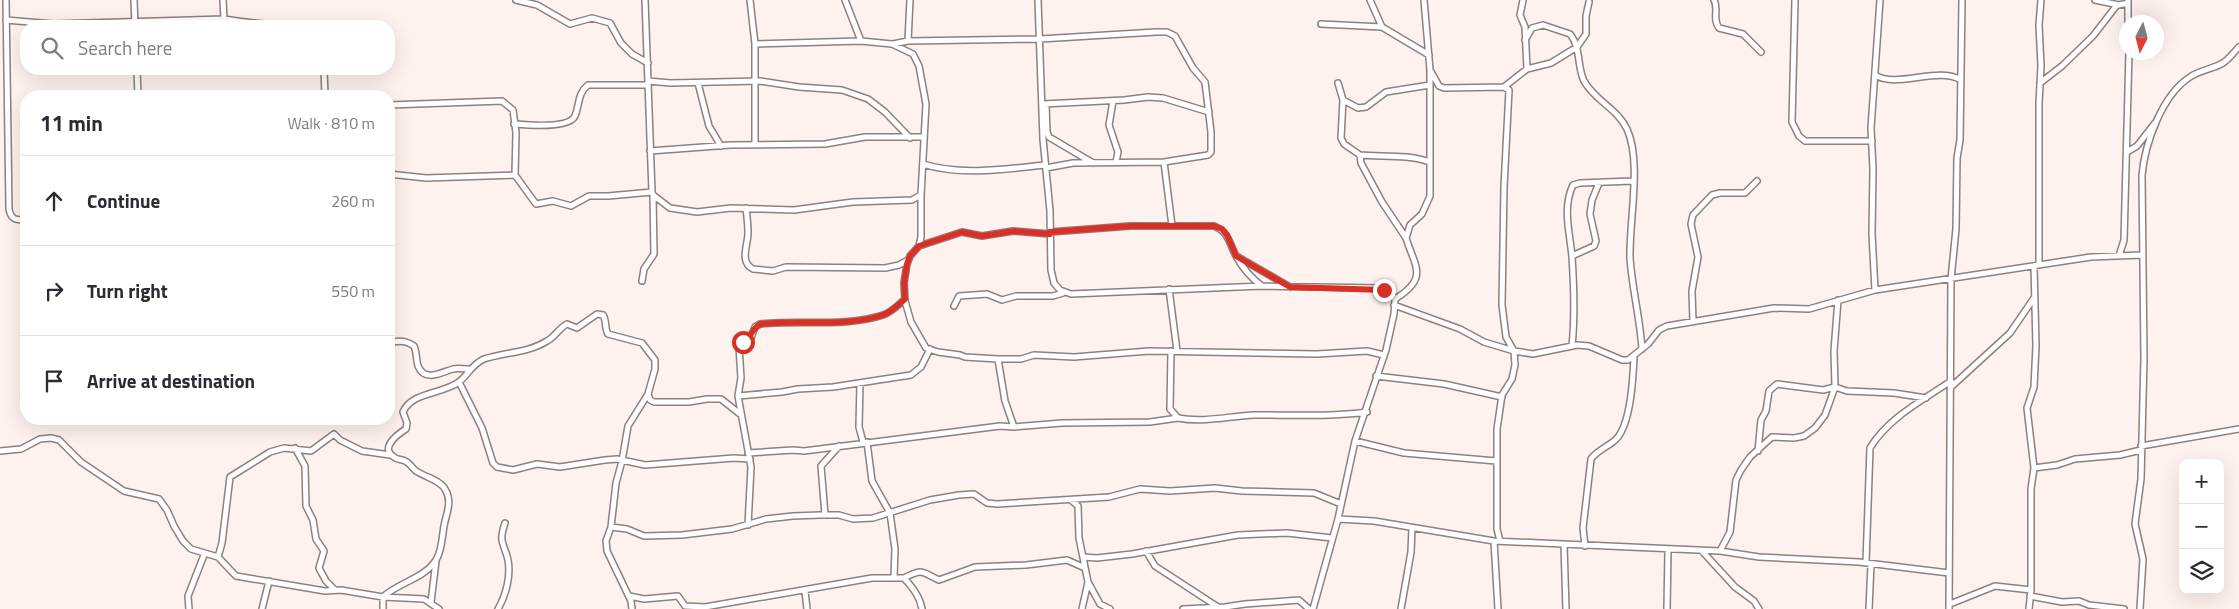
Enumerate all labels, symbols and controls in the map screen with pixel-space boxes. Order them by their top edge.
north arrow [2119,15,2164,60]
search box [20,20,395,75]
text: Search here [78,33,172,62]
icon: search [38,34,66,62]
text: 11 min [40,107,103,139]
text: Walk · 810 m [287,111,375,135]
text: Continue [87,186,160,215]
icon: ahead [40,187,68,215]
text: 260 m [331,189,375,213]
text: Turn right [87,276,168,305]
icon: right [40,277,68,305]
text: 550 m [331,279,375,303]
route end [1373,279,1396,302]
route start [732,331,755,354]
text: Arrive at destination [87,366,255,395]
icon: arrive [40,367,68,395]
map controls [2179,459,2224,594]
button: + [2179,459,2224,504]
button: − [2179,504,2224,549]
button: layers [2179,549,2224,594]

